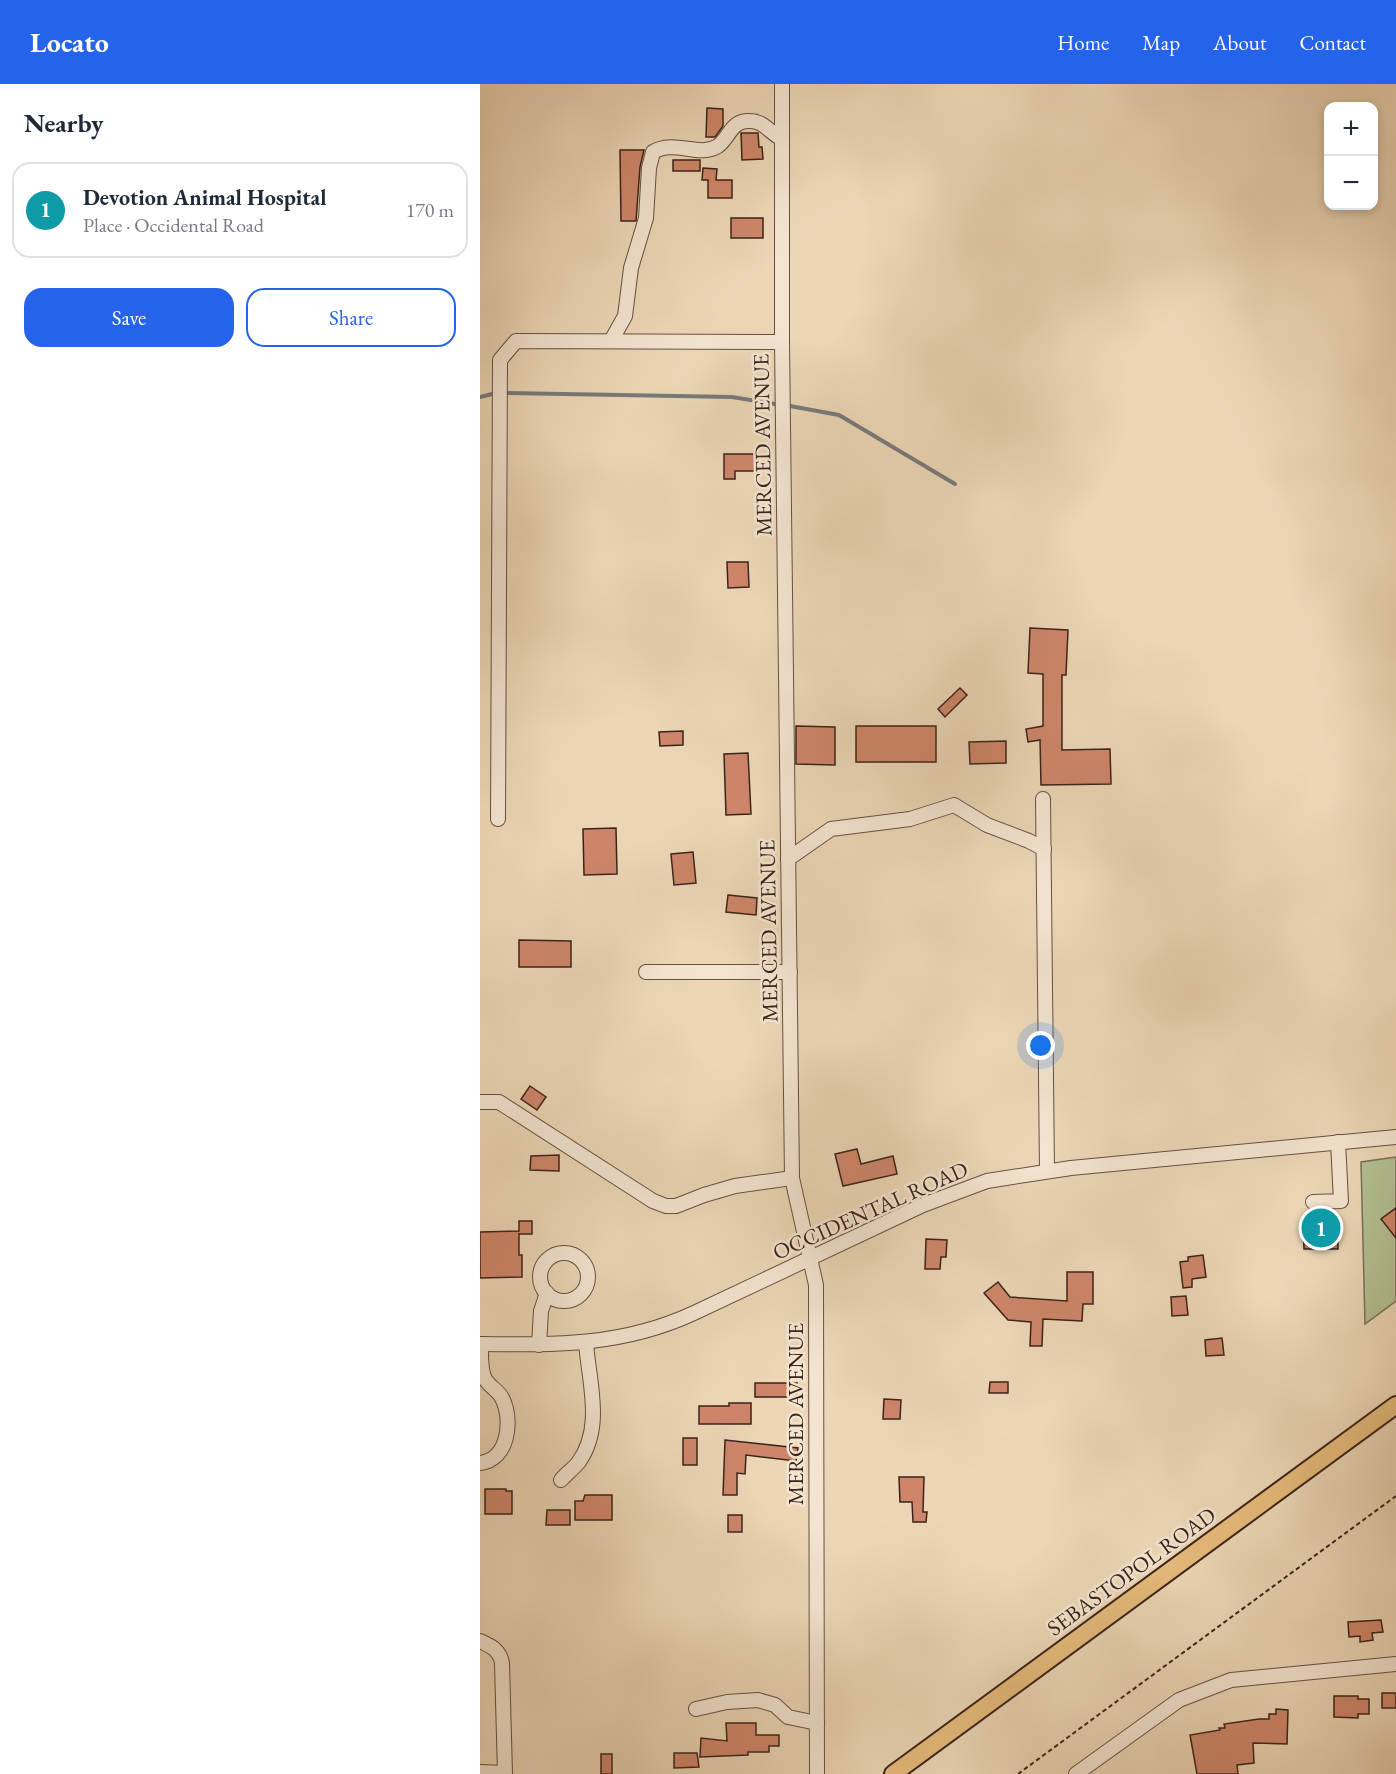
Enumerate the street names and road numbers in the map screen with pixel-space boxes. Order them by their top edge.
street label: MERCED AVENUE [746,354,779,536]
street label: MERCED AVENUE [752,840,785,1022]
street label: OCCIDENTAL ROAD [768,1154,972,1267]
street label: MERCED AVENUE [781,1323,810,1505]
street label: SEBASTOPOL ROAD [1041,1500,1221,1642]

